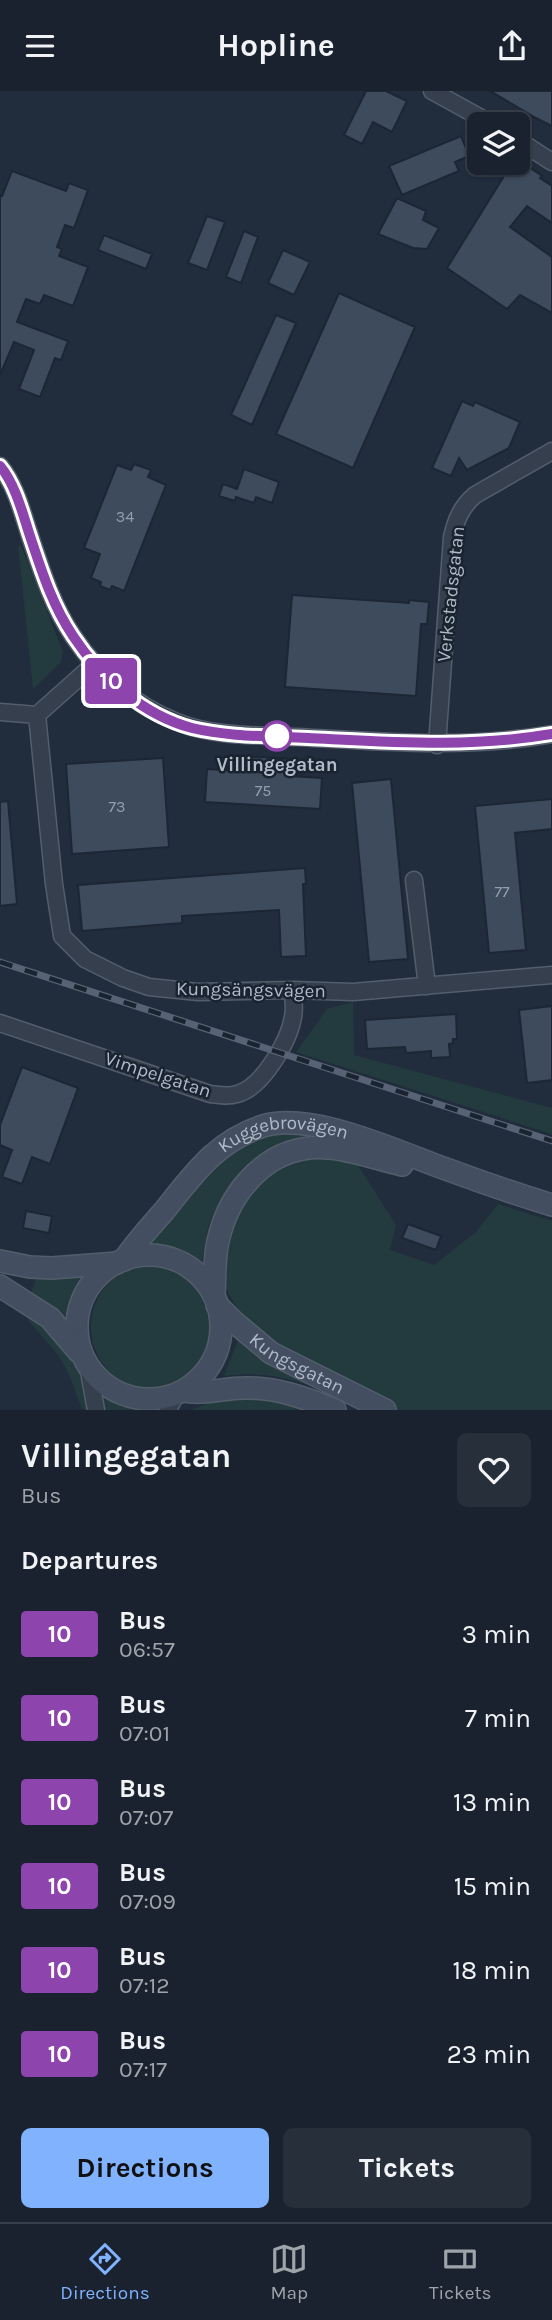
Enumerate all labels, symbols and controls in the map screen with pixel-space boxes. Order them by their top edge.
icon: menu [21,27,59,65]
text: Hopline [217,27,335,64]
icon: share [493,27,531,65]
map controls [467,112,530,175]
button: layers [467,112,530,175]
house number: 34 [116,507,134,526]
street label: Verkstadsgatan [433,525,469,663]
line badge: 10 [80,658,142,704]
text: 10 [99,667,123,695]
marker: Villingegatan [262,721,292,751]
place label: Villingegatan [216,754,338,776]
house number: 75 [255,781,271,800]
house number: 73 [109,797,125,816]
house number: 77 [494,882,510,901]
street label: Kungsängsvägen [176,978,326,1002]
street label: Vimpelgatan [102,1047,214,1103]
street label: Kuggebrovägen [214,1112,351,1157]
street label: Kungsgatan [245,1328,348,1399]
button: heart [457,1433,531,1507]
text: Villingegatan [21,1437,231,1475]
text: Bus [21,1482,61,1509]
text: Departures [21,1545,158,1576]
text: Bus [119,1605,166,1636]
text: 3 min [462,1619,531,1650]
text: 10 [48,1620,71,1648]
text: 06:57 [119,1636,175,1663]
text: Bus [119,1689,166,1720]
text: 7 min [465,1703,531,1734]
text: 10 [48,1704,71,1732]
text: 07:01 [119,1720,170,1747]
text: Bus [119,1773,166,1804]
text: 13 min [453,1787,531,1818]
text: 10 [48,1788,71,1816]
text: 07:07 [119,1804,173,1831]
text: Bus [119,1857,166,1888]
text: 15 min [454,1871,531,1902]
text: 10 [48,1872,71,1900]
text: 07:09 [119,1888,176,1915]
text: Bus [119,1941,166,1972]
text: 18 min [452,1955,531,1986]
text: 10 [48,1956,71,1984]
text: 07:12 [119,1972,170,1999]
text: Bus [119,2025,166,2056]
text: 23 min [447,2039,531,2070]
text: 10 [48,2040,71,2068]
text: 07:17 [119,2056,167,2083]
button: Directions [21,2128,269,2208]
button: Tickets [283,2128,531,2208]
tab: Directions [60,2240,150,2304]
tab: Map [270,2240,308,2304]
tab: Tickets [429,2240,492,2304]

